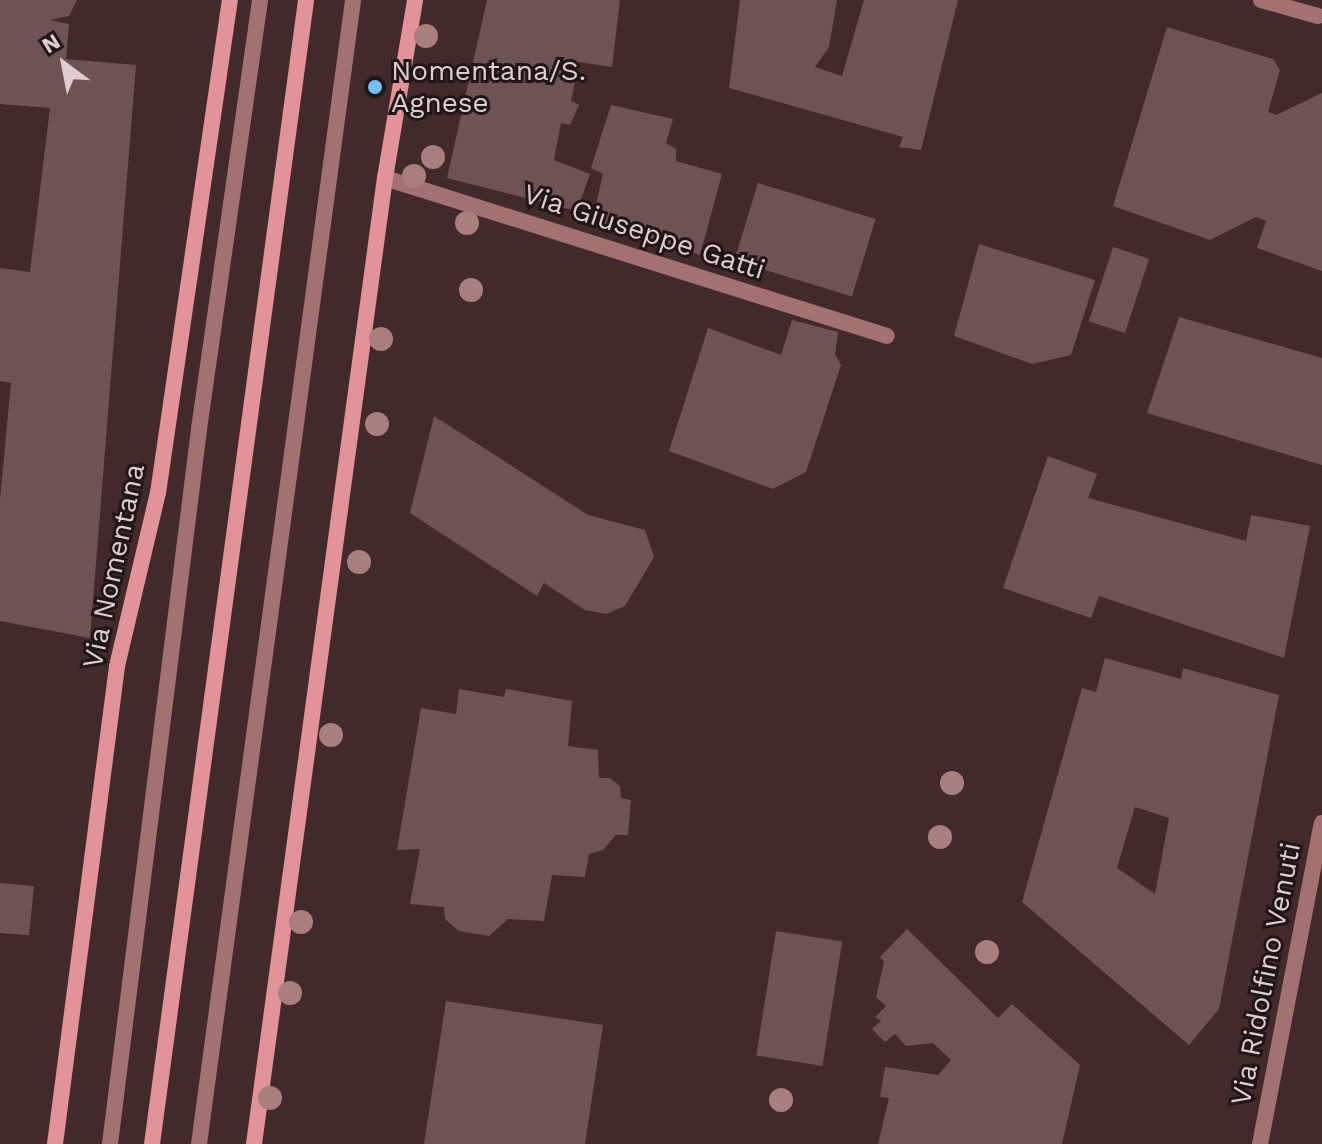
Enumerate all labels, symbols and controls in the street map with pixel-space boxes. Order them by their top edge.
north arrow [24,24,104,104]
text: N [37,28,65,58]
place label: Nomentana/S. Agnese [391,54,586,120]
marker: Nomentana/S. Agnese [366,78,384,96]
street label: Via Giuseppe Gatti [519,177,769,287]
street label: Via Nomentana [76,460,152,672]
street label: Via Ridolfino Venuti [1224,839,1308,1109]

